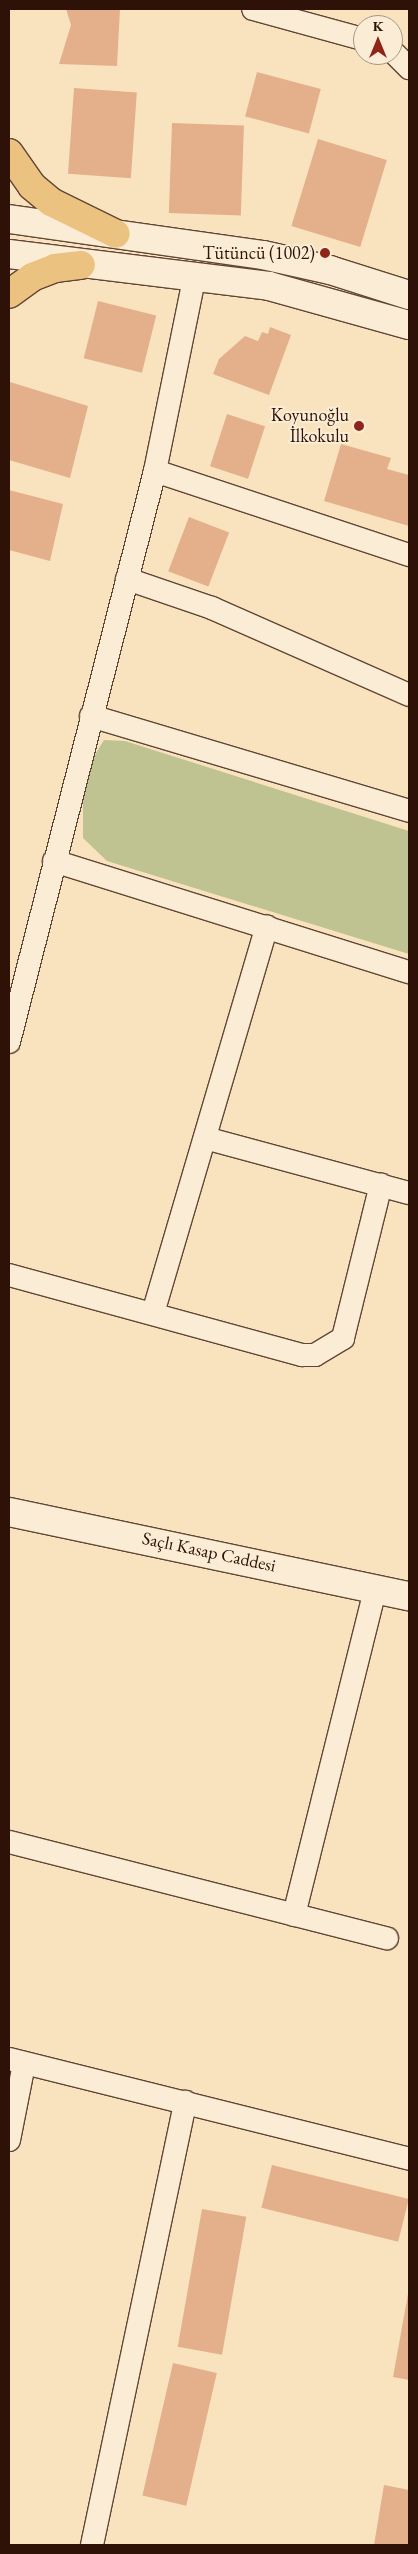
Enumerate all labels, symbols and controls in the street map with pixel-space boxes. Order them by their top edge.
north arrow [353,15,403,65]
text: K [373,17,383,35]
place label: Tütüncü (1002) [203,242,315,264]
marker: Tütüncü (1002) [319,247,331,259]
place label: Koyunoğlu İlkokulu [271,405,349,448]
marker: Koyunoğlu İlkokulu [353,420,365,432]
street label: Saçlı Kasap Caddesi [140,1527,278,1577]

